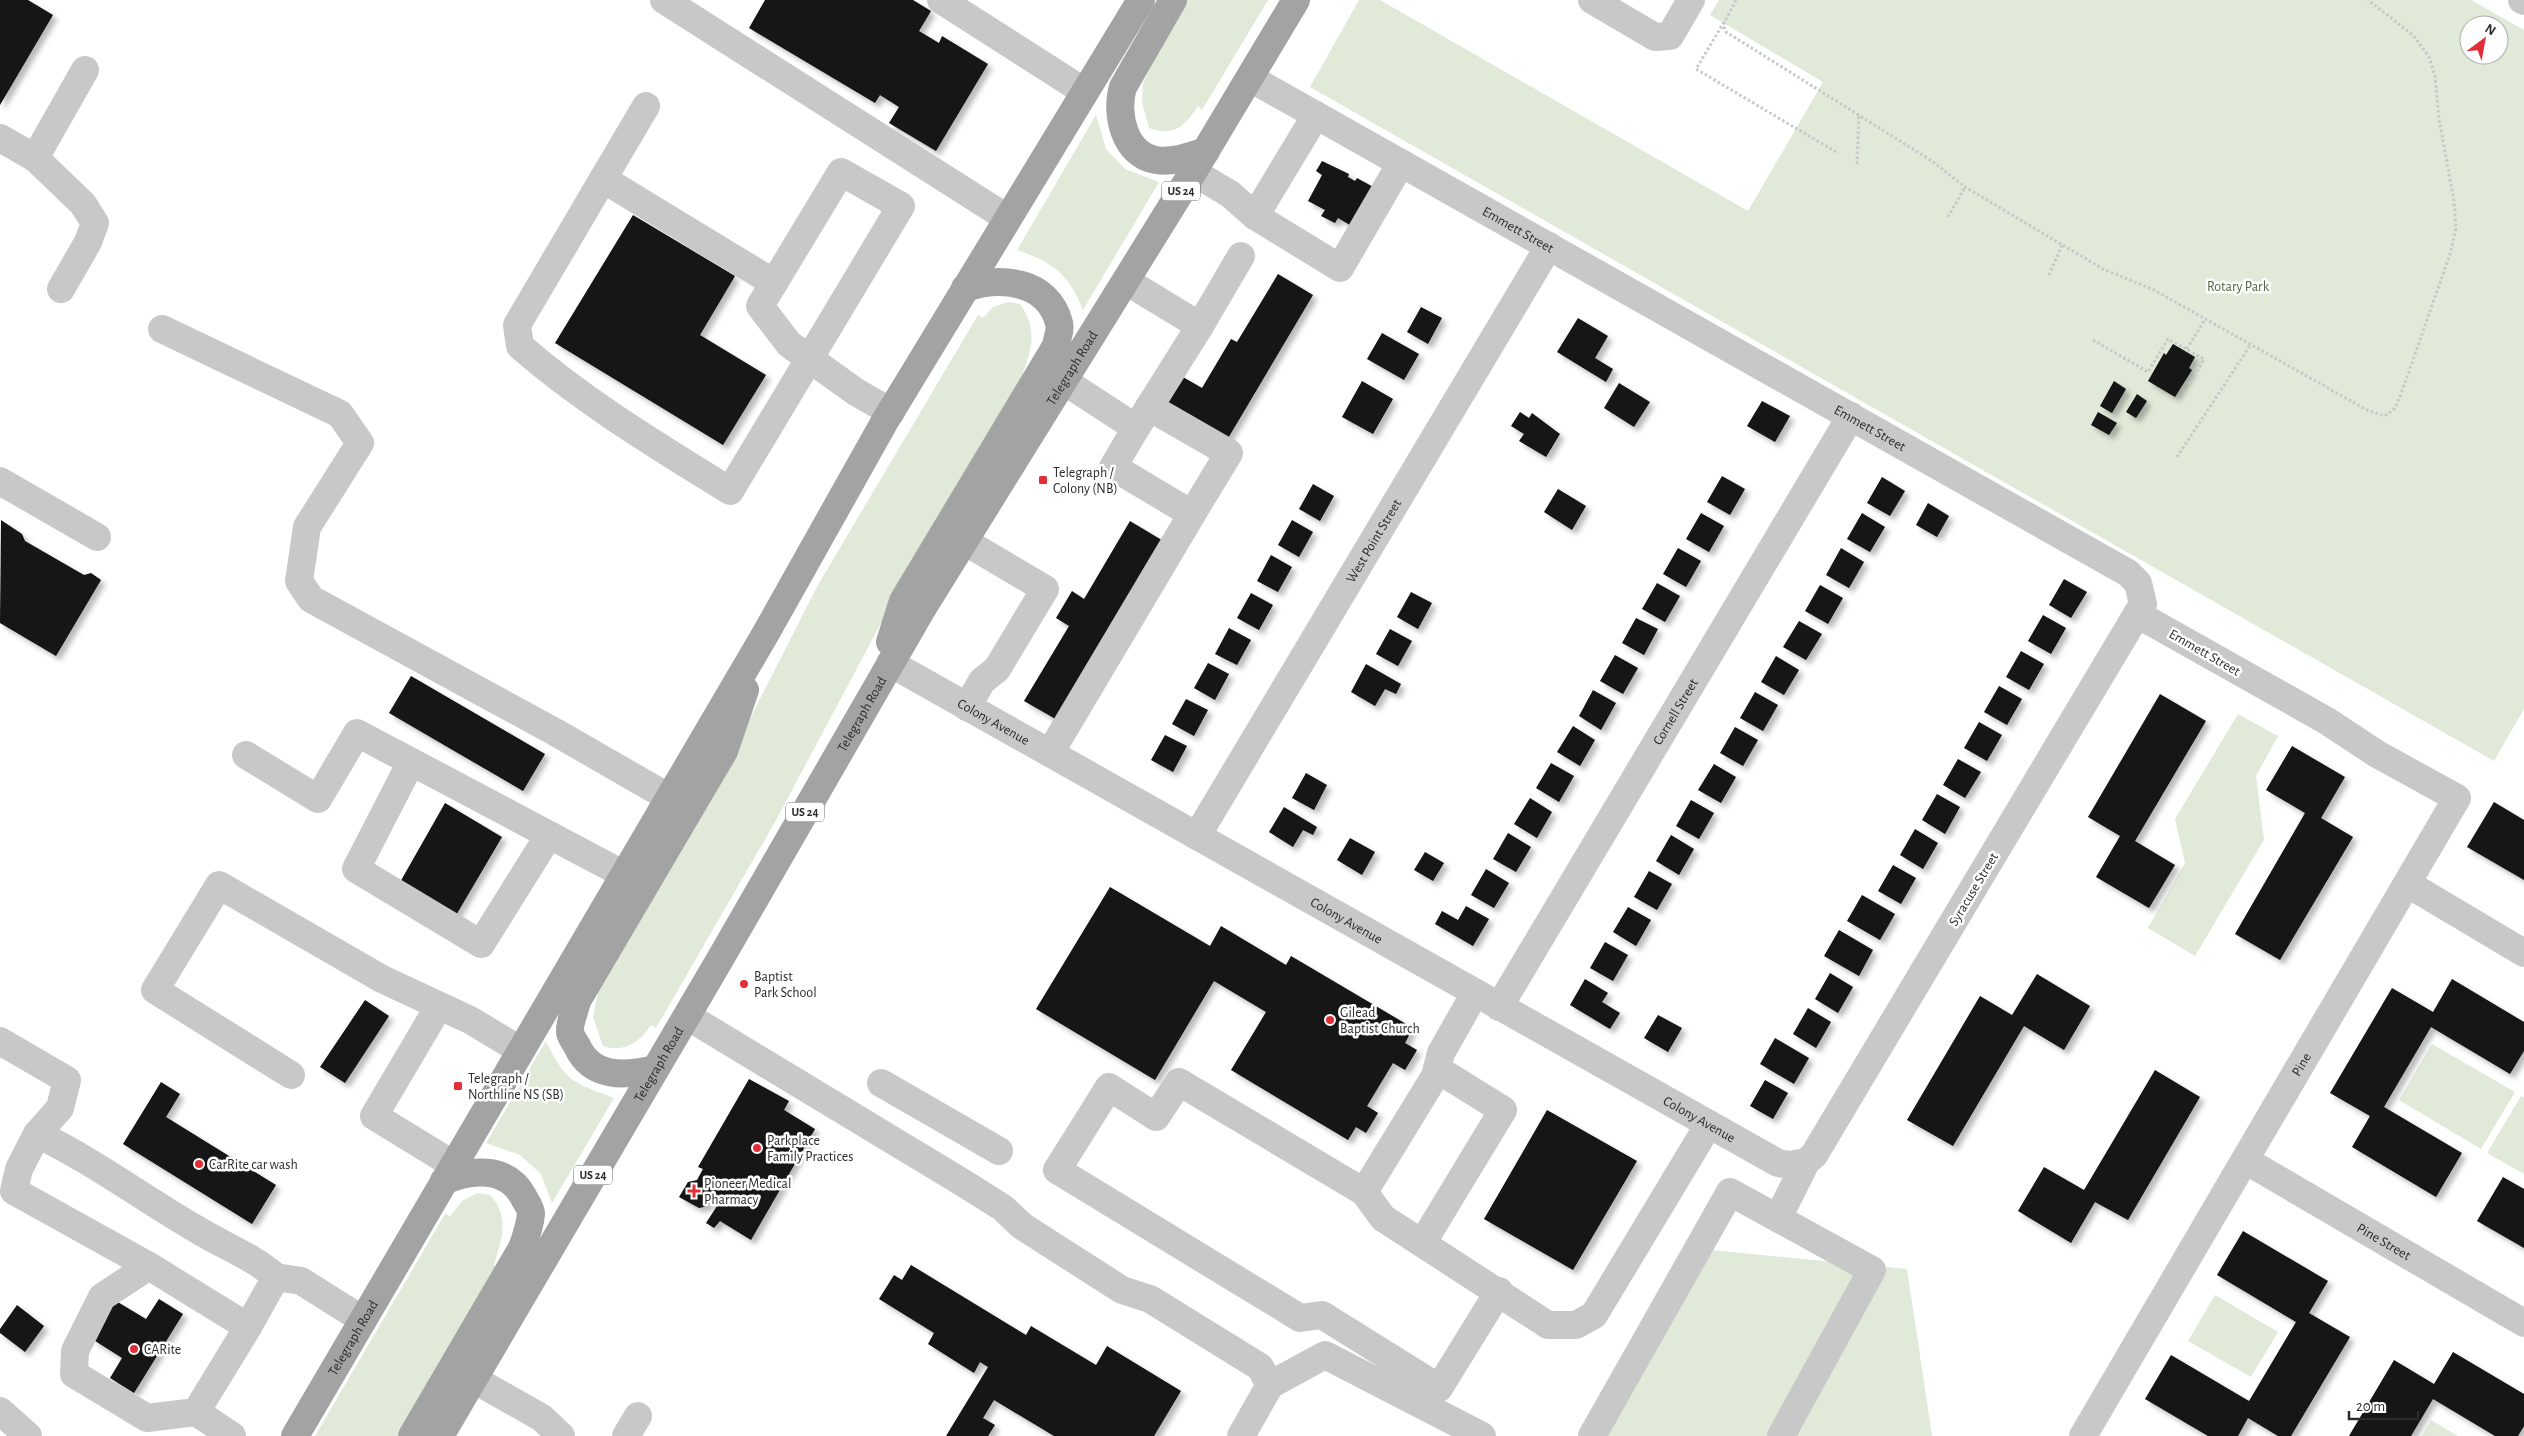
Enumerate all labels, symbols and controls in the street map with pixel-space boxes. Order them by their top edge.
north arrow [2459,15,2509,65]
text: N [2483,21,2498,38]
road number: US 24 [1162,182,1200,200]
street label: Emmett Street [1480,204,1556,256]
park label: Rotary Park [2207,280,2270,294]
street label: Telegraph Road [1044,329,1101,408]
street label: Emmett Street [1832,403,1908,454]
place label: Telegraph / Colony (NB) [1053,466,1118,496]
marker: Telegraph / Colony (NB) [1037,474,1049,486]
street label: West Point Street [1344,497,1405,585]
street label: Emmett Street [2167,627,2243,679]
street label: Telegraph Road [835,674,889,755]
street label: Cornell Street [1651,676,1701,747]
street label: Colony Avenue [955,696,1032,748]
road number: US 24 [786,802,824,822]
street label: Syracuse Street [1947,850,2001,929]
street label: Colony Avenue [1308,895,1384,947]
place label: Baptist Park School [754,970,817,1000]
marker: Baptist Park School [738,978,750,990]
place label: Gilead Baptist Church [1340,1006,1420,1036]
marker: Gilead Baptist Church [1324,1014,1336,1026]
street label: Telegraph Road [632,1025,687,1105]
street label: Pine [2290,1051,2314,1079]
place label: Telegraph / Northline NS (SB) [468,1072,564,1102]
marker: Telegraph / Northline NS (SB) [452,1080,464,1092]
street label: Colony Avenue [1661,1094,1737,1145]
place label: Parkplace Family Practices [767,1134,854,1164]
marker: Parkplace Family Practices [751,1142,763,1154]
marker: CarRite car wash [193,1158,205,1170]
place label: CarRite car wash [209,1158,298,1172]
road number: US 24 [574,1166,612,1184]
place label: Pioneer Medical Pharmacy [704,1177,791,1207]
marker: Pioneer Medical Pharmacy [688,1185,700,1197]
street label: Pine Street [2354,1221,2413,1263]
street label: Telegraph Road [326,1298,381,1378]
marker: CARite [128,1343,140,1355]
place label: CARite [144,1343,181,1357]
scale bar [2349,1388,2418,1420]
text: 20 m [2356,1399,2385,1414]

